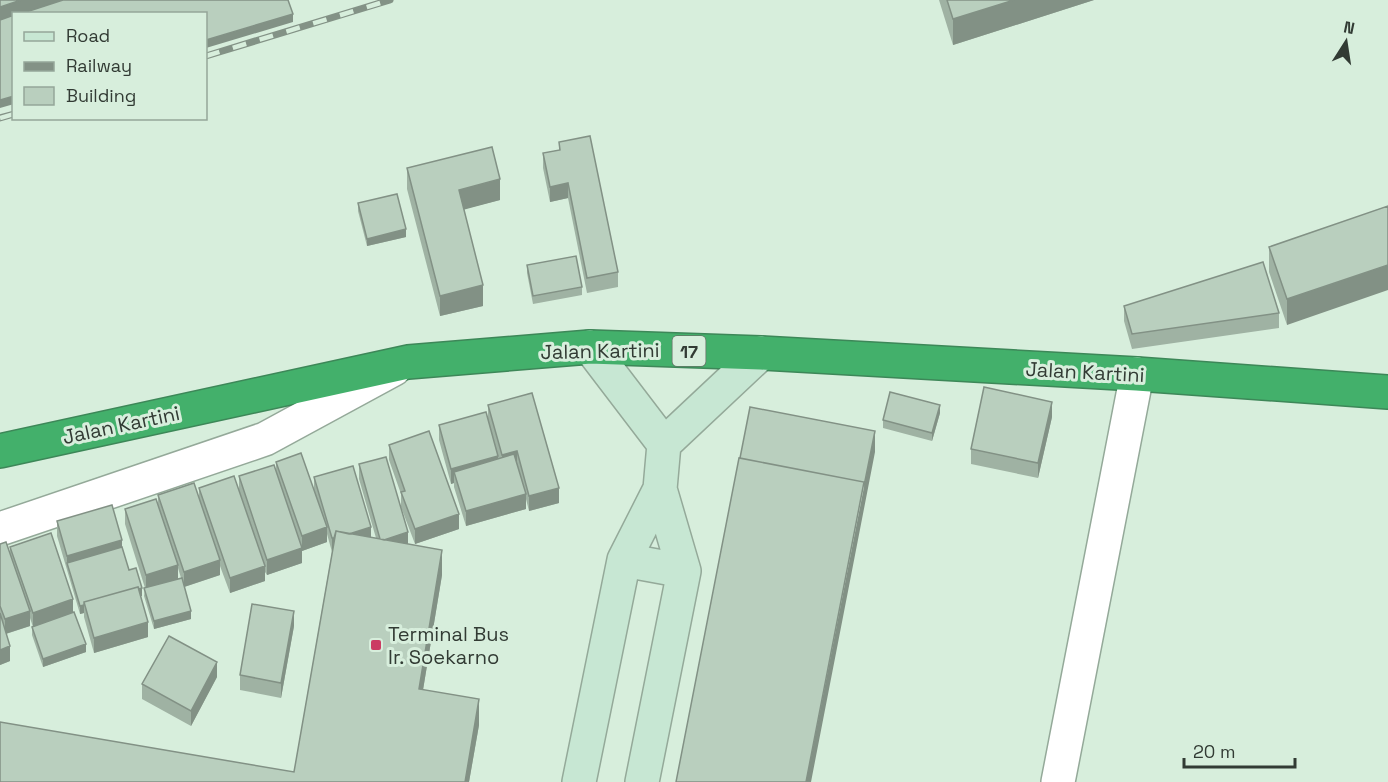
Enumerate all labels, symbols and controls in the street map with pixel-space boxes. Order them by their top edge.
legend [12,12,207,120]
north arrow [1316,12,1376,72]
text: N [1342,16,1356,39]
text: Road [66,24,110,47]
text: Railway [66,54,132,77]
text: Building [66,84,136,107]
road number: 17 [672,336,706,366]
street label: Jalan Kartini [540,337,660,365]
street label: Jalan Kartini [1025,356,1145,388]
street label: Jalan Kartini [60,400,182,450]
place label: Terminal Bus Ir. Soekarno [388,621,509,670]
marker: Terminal Bus Ir. Soekarno [369,638,383,652]
scale bar [1184,731,1295,769]
text: 20 m [1193,740,1236,763]

